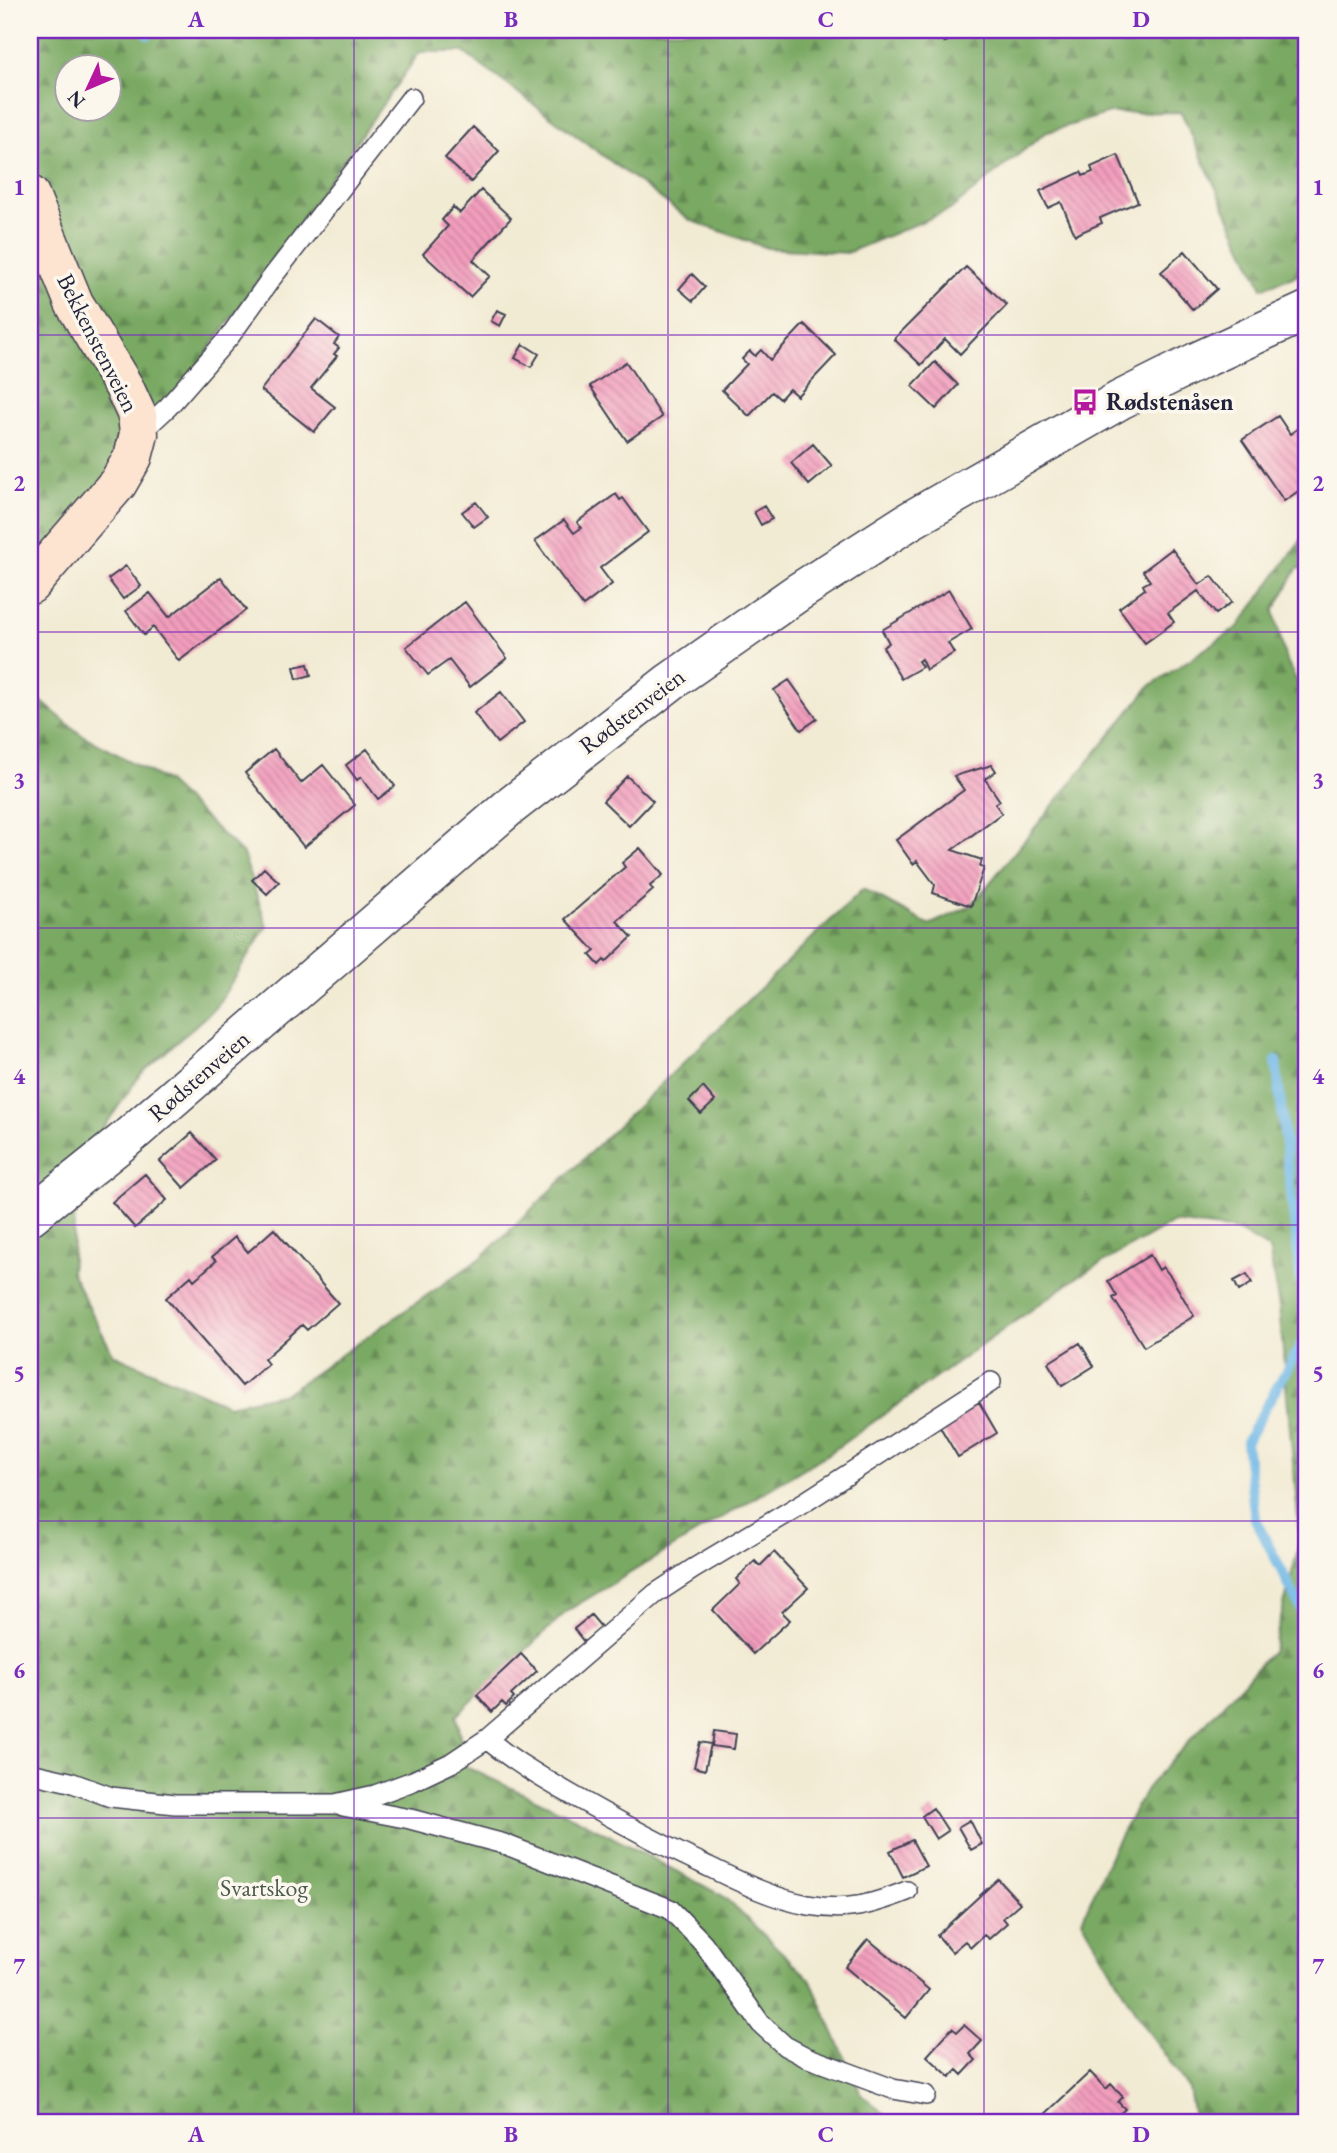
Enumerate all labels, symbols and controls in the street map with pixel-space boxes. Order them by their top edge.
text: A [187,4,205,34]
text: B [504,4,518,34]
text: C [818,4,834,34]
text: D [1132,4,1150,34]
north arrow [52,52,122,122]
text: N [61,85,90,114]
text: 1 [13,172,25,202]
text: 1 [1312,172,1324,202]
street label: Bekkenstenveien [50,268,147,418]
place label: Rødstenåsen [1106,386,1234,417]
bus stop icon: Rødstenåsen [1070,387,1100,417]
text: 2 [13,468,25,498]
text: 2 [1312,468,1324,498]
street label: Rødstenveien [573,660,691,761]
text: 3 [13,765,25,795]
text: 3 [1312,765,1324,795]
street label: Rødstenveien [141,1023,256,1128]
text: 4 [13,1061,26,1091]
text: 4 [1312,1061,1325,1091]
text: 5 [13,1358,25,1388]
text: 5 [1312,1358,1324,1388]
text: 6 [13,1655,25,1685]
text: 6 [1312,1655,1324,1685]
park label: Svartskog [220,1872,308,1903]
text: 7 [13,1951,26,1981]
text: 7 [1312,1951,1325,1981]
text: A [187,2119,205,2149]
text: B [504,2119,518,2149]
text: C [818,2119,834,2149]
text: D [1132,2119,1150,2149]

